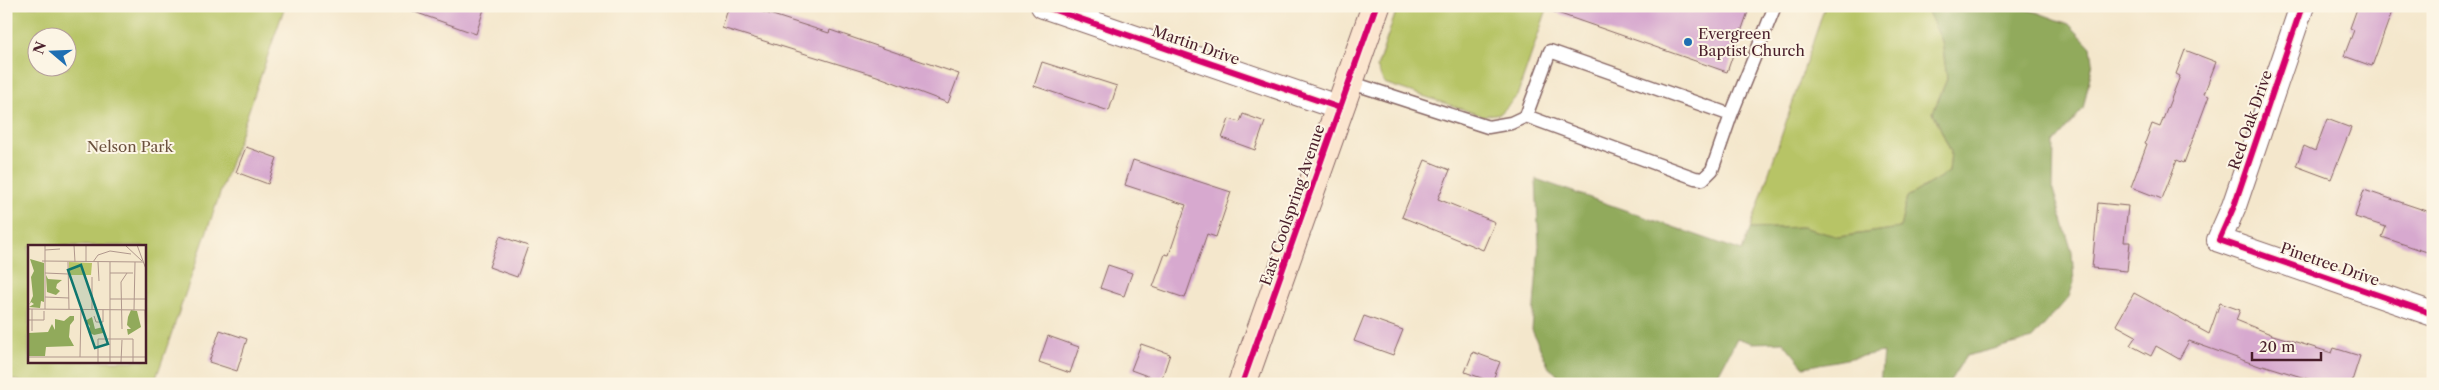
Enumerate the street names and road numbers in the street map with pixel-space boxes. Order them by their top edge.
street label: Martin Drive [1150,21,1242,69]
street label: Red Oak Drive [2224,68,2276,172]
street label: East Coolspring Avenue [1255,122,1329,288]
street label: Pinetree Drive [2278,238,2382,290]

